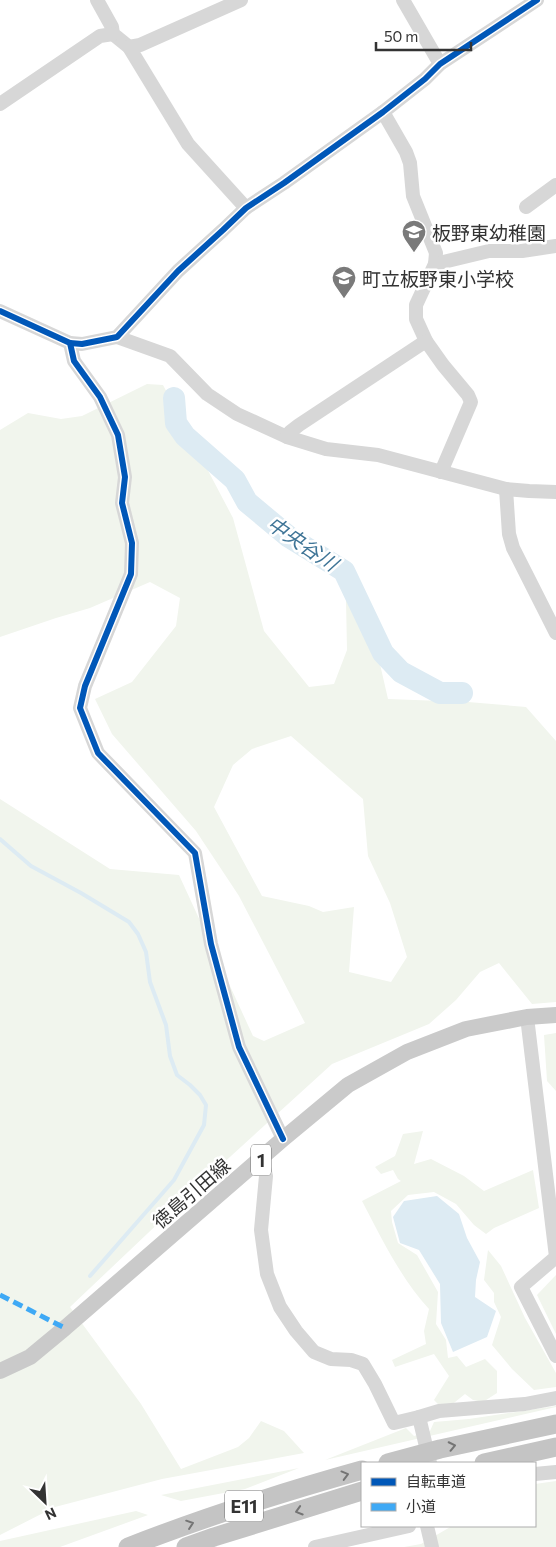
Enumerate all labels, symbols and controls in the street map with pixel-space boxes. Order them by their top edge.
scale bar [376,20,471,52]
text: 50 m [384,27,418,45]
school or university icon: 板野東幼稚園 [401,219,427,253]
place label: 板野東幼稚園 [432,221,546,244]
school or university icon: 町立板野東小学校 [331,265,357,299]
place label: 町立板野東小学校 [362,267,514,290]
water label: 中央谷川 [263,511,345,576]
road number: 1 [251,1144,271,1176]
street label: 徳島引田線 [148,1153,234,1233]
one-way arrow [448,1442,457,1452]
legend [361,1462,536,1527]
one-way arrow [341,1470,350,1481]
text: 自転車道 [406,1472,466,1490]
north arrow [20,1477,70,1527]
road number: E11 [225,1490,263,1522]
text: 小道 [406,1497,436,1515]
text: N [42,1504,59,1524]
one-way arrow [295,1505,304,1515]
one-way arrow [186,1520,194,1530]

